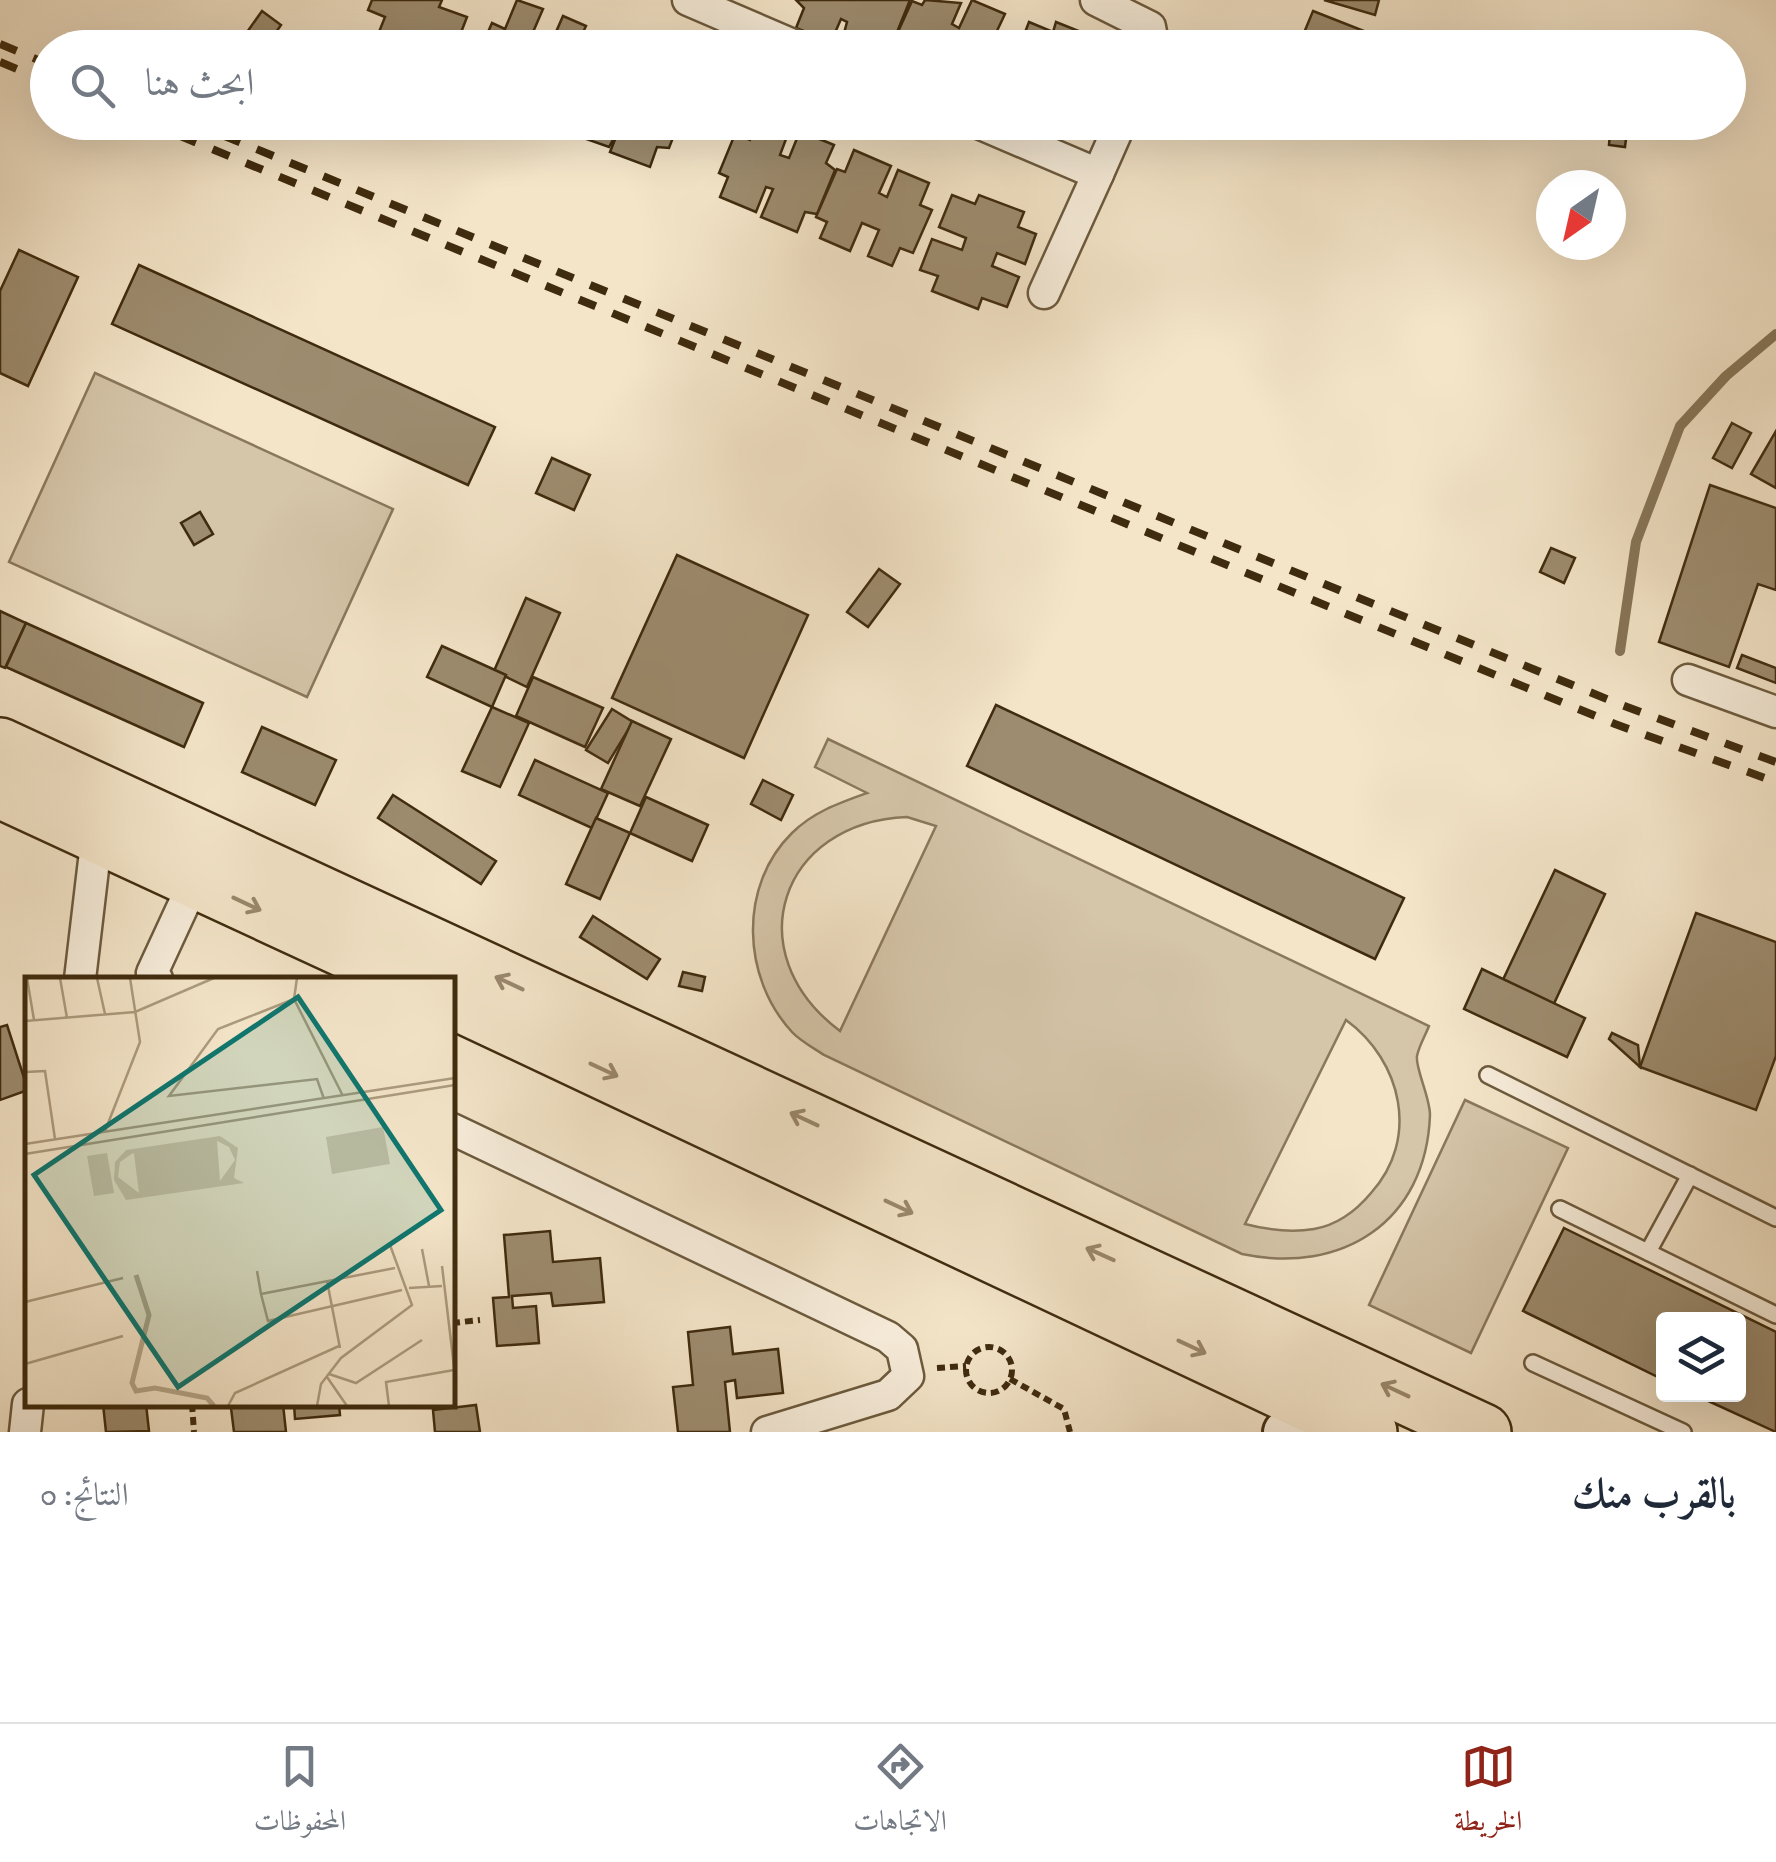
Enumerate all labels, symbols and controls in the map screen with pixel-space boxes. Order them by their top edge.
search box [30,30,1746,140]
icon: search [65,58,120,113]
text: ابحث هنا [145,60,255,108]
north arrow [1536,170,1626,260]
one-way arrow [231,896,261,915]
one-way arrow [495,972,525,991]
inset map [25,977,455,1407]
one-way arrow [589,1062,619,1080]
one-way arrow [790,1109,820,1128]
one-way arrow [883,1199,913,1218]
one-way arrow [1086,1244,1116,1263]
map controls [1656,1312,1746,1402]
button: layers [1656,1312,1746,1402]
one-way arrow [1177,1339,1207,1358]
one-way arrow [1381,1380,1411,1399]
text: بالقرب منك [1572,1469,1736,1521]
text: النتائج: 0 [40,1476,129,1516]
tab: المحفوظات [254,1739,346,1848]
tab: الاتجاهات [853,1739,947,1848]
tab: الخريطة [1454,1739,1522,1848]

